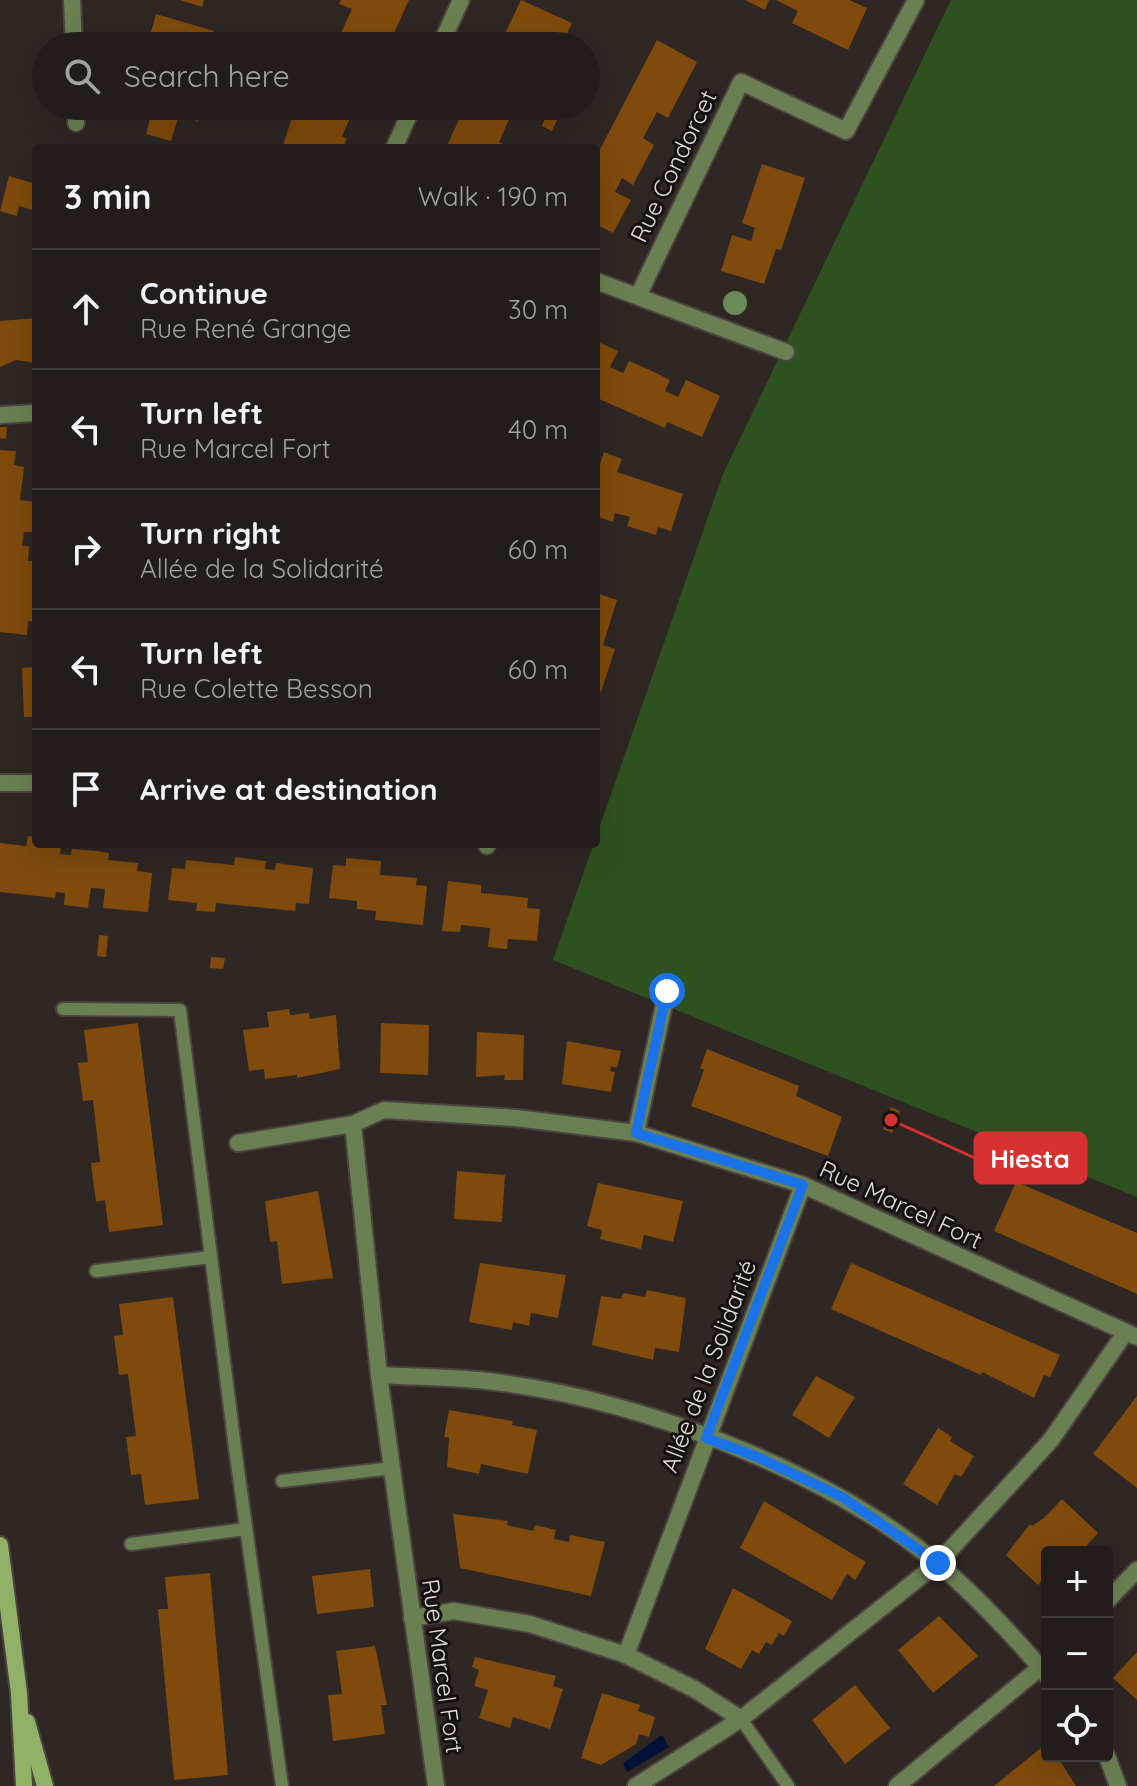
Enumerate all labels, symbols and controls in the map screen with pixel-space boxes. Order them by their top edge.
search box [32,32,600,120]
icon: search [60,54,104,98]
text: Search here [124,57,290,95]
street label: Rue Condorcet [623,85,723,247]
text: 3 min [64,175,151,218]
text: Walk · 190 m [418,180,568,213]
text: Continue [140,274,268,312]
icon: ahead [64,287,108,331]
text: 30 m [508,293,568,326]
text: Rue René Grange [140,312,351,345]
text: Turn left [140,394,263,432]
icon: left [64,407,108,451]
text: 40 m [508,413,568,446]
text: Rue Marcel Fort [140,432,331,465]
text: Turn right [140,514,281,552]
icon: right [64,527,108,571]
text: 60 m [508,533,568,566]
text: Allée de la Solidarité [140,552,384,585]
text: Turn left [140,634,263,672]
icon: left [64,647,108,691]
text: 60 m [508,653,568,686]
text: Rue Colette Besson [140,672,373,705]
icon: arrive [64,767,108,811]
text: Arrive at destination [140,770,438,808]
route start [649,973,685,1009]
callout: Hiesta [975,1133,1086,1183]
text: Hiesta [990,1142,1070,1175]
street label: Rue Marcel Fort [815,1153,987,1255]
street label: Allée de la Solidarité [654,1256,762,1476]
route end [920,1545,956,1581]
map controls [1041,1546,1113,1762]
button: + [1041,1546,1113,1618]
street label: Rue Marcel Fort [416,1577,470,1755]
button: − [1041,1618,1113,1690]
button: locate [1041,1690,1113,1762]

